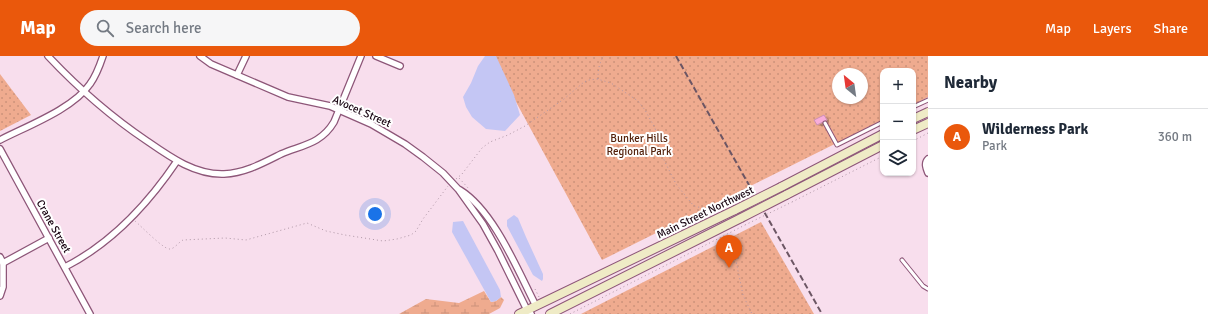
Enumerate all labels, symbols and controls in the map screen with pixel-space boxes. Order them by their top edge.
search box [80,10,360,46]
text: Map [20,16,56,40]
icon: search [94,17,116,39]
text: Search here [126,19,201,37]
text: Map [1045,20,1071,37]
text: Layers [1093,20,1132,37]
text: Share [1154,20,1188,37]
north arrow [832,68,868,104]
map controls [880,68,916,176]
button: + [880,68,916,104]
text: Nearby [944,72,997,93]
street label: Avocet Street [331,93,393,130]
button: − [880,104,916,140]
text: Wilderness Park [982,120,1088,138]
text: A [953,129,961,145]
text: 360 m [1158,129,1192,145]
park label: Bunker Hills Regional Park [607,132,672,158]
text: Park [982,138,1007,154]
button: layers [880,140,916,176]
street label: Main Street Northwest [655,183,756,242]
street label: Crane Street [34,197,74,255]
your location [365,204,385,224]
pin: A [716,235,742,268]

